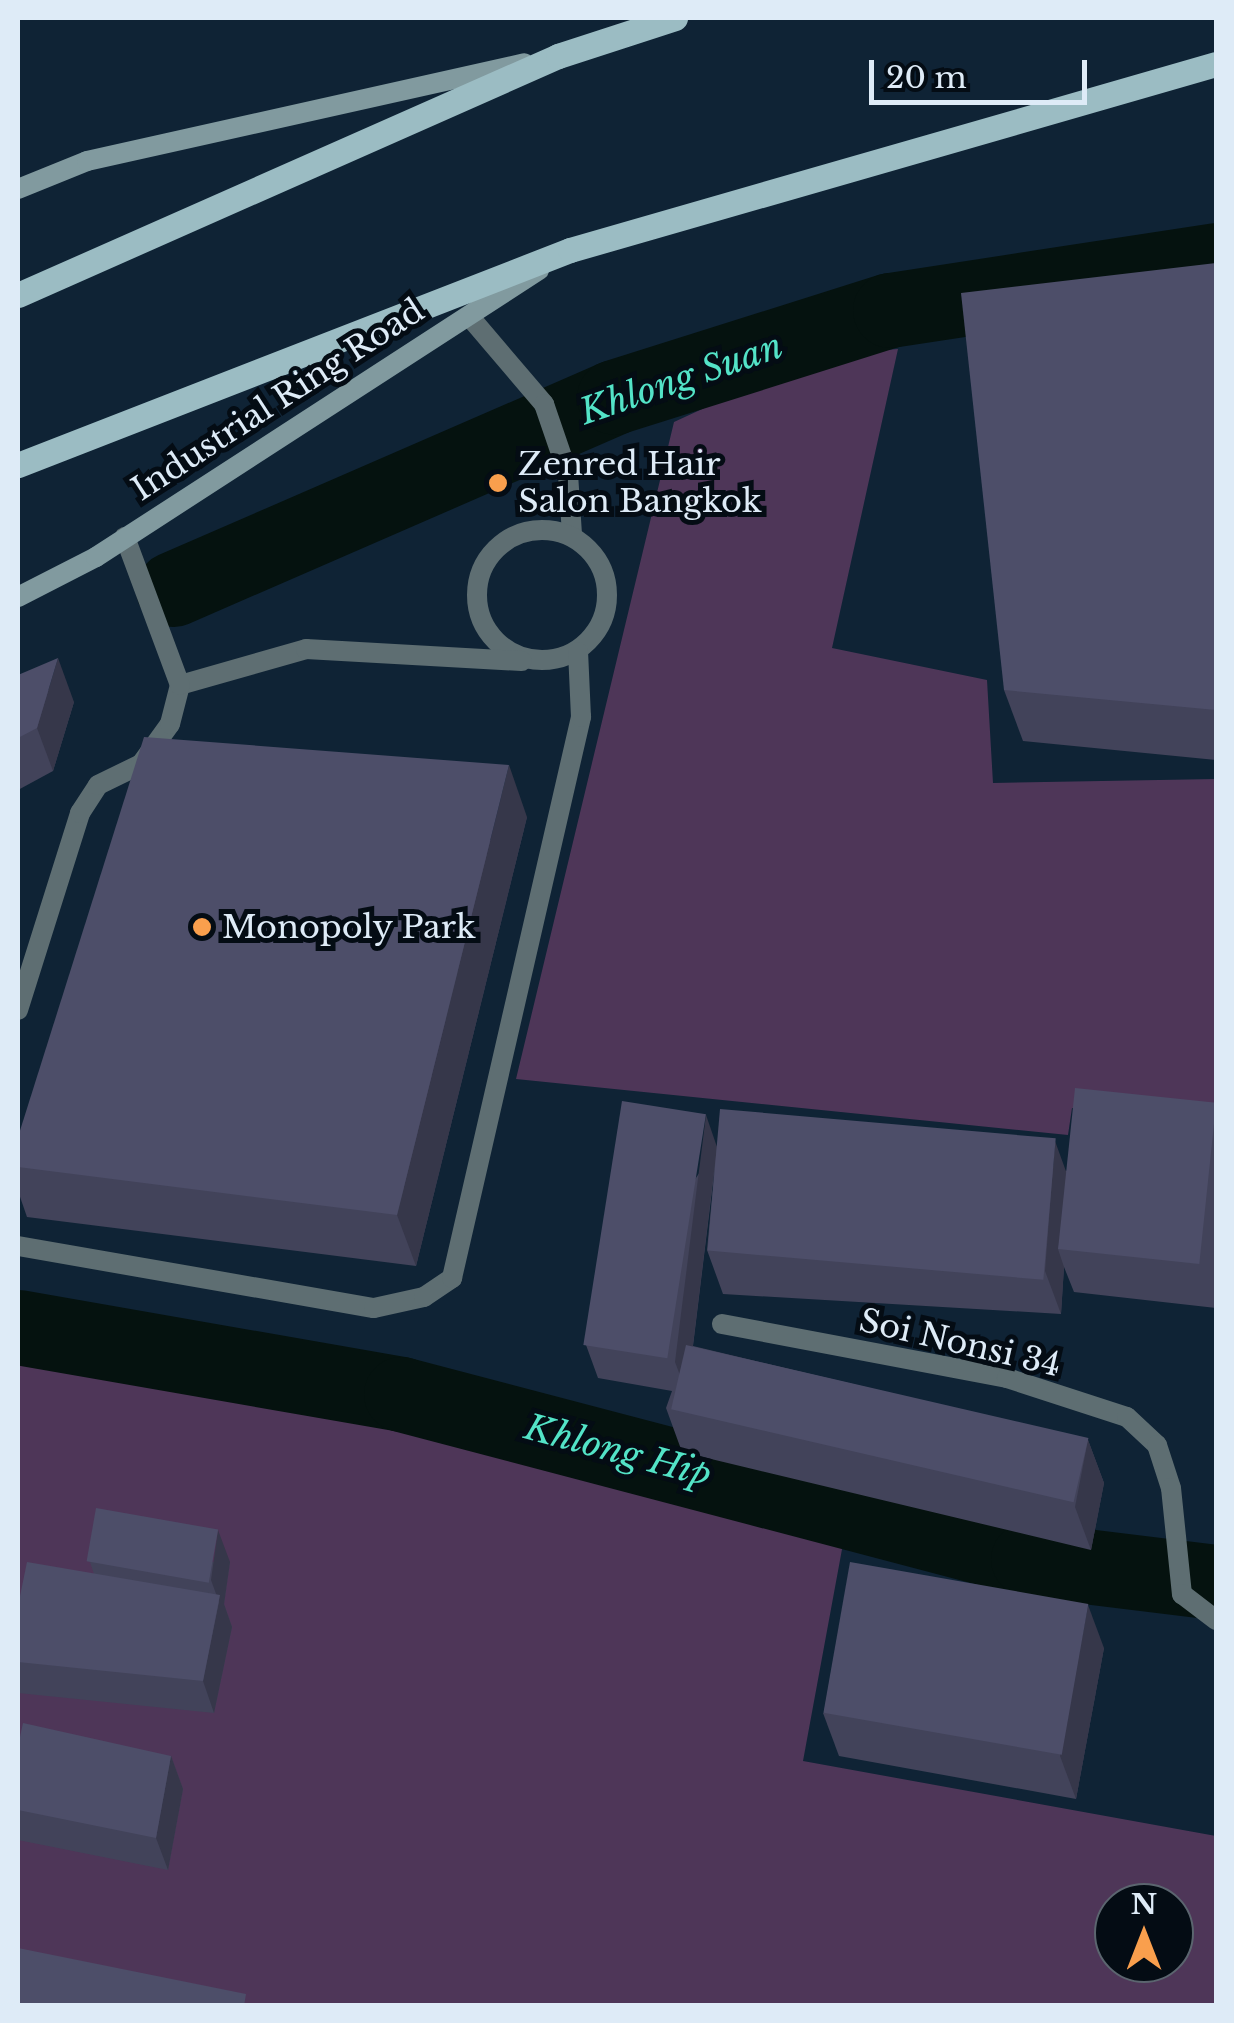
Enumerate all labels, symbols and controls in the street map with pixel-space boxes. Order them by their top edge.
scale bar [874,40,1092,102]
text: 20 m [886,59,967,96]
street label: Industrial Ring Road [125,291,431,509]
water label: Khlong Suan [574,325,788,433]
place label: Zenred Hair Salon Bangkok [518,446,762,521]
marker: Zenred Hair Salon Bangkok [487,472,509,494]
place label: Monopoly Park [222,908,477,946]
marker: Monopoly Park [191,916,213,938]
street label: Soi Nonsi 34 [856,1301,1064,1385]
water label: Khlong Hip [520,1406,716,1496]
north arrow [1094,1883,1194,1983]
text: N [1131,1887,1157,1922]

